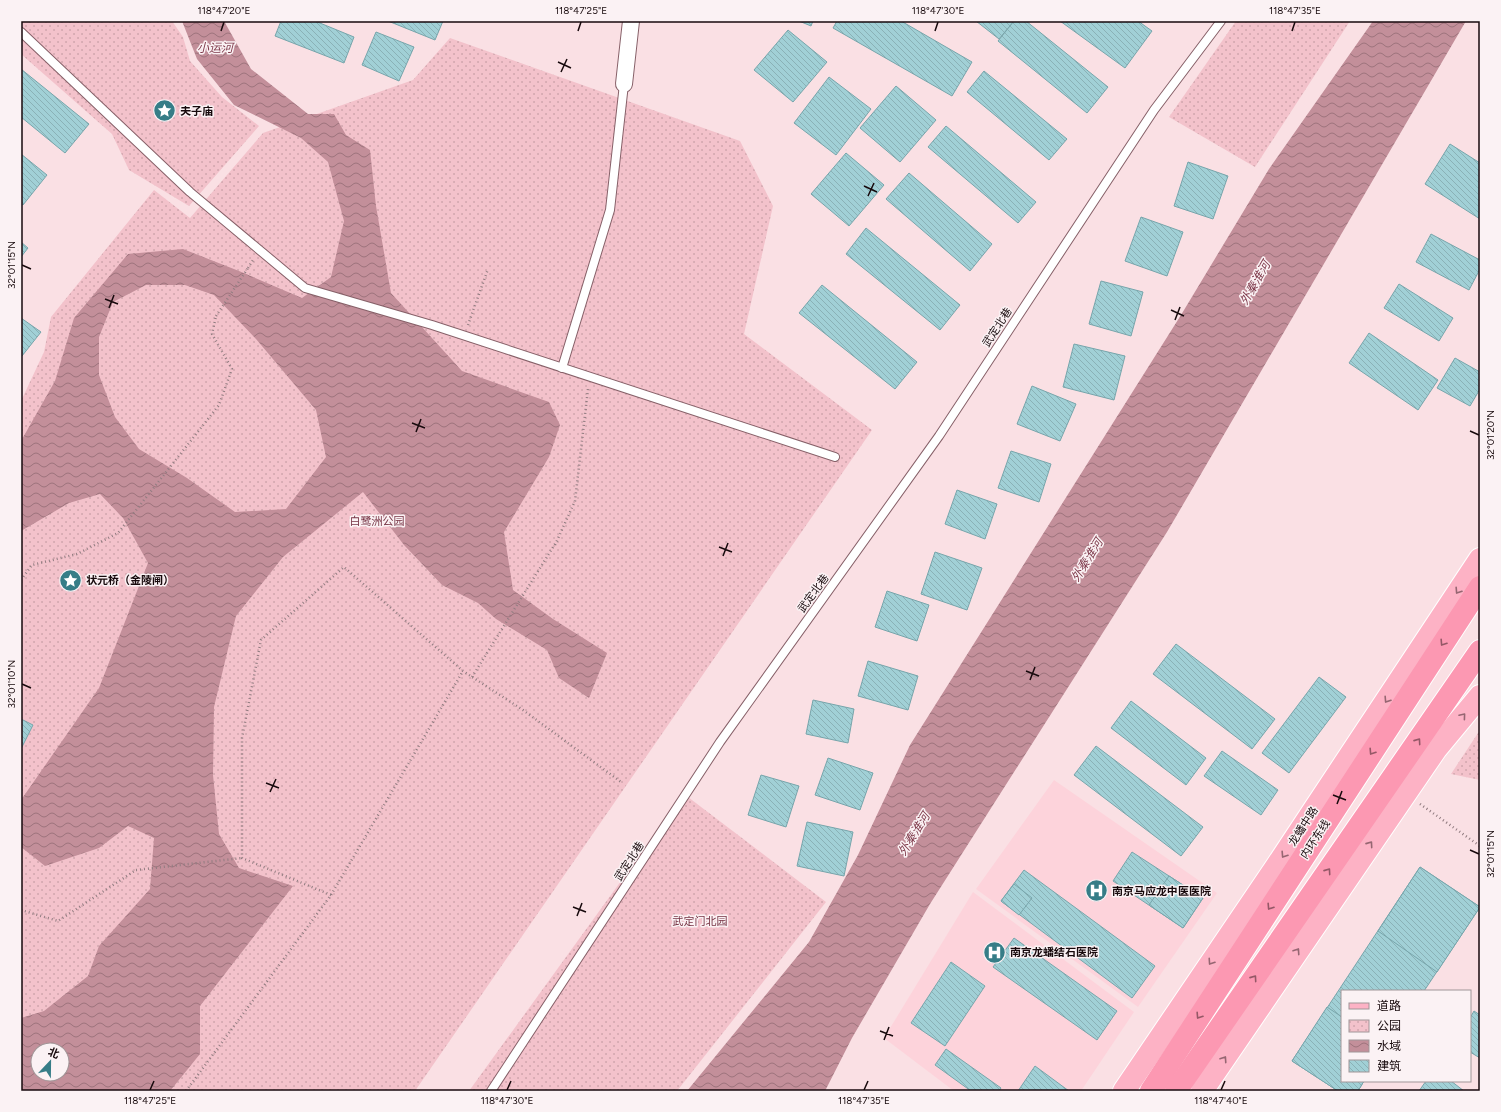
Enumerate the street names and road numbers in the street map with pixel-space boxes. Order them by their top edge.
street label: 武定北巷 [980,305,1015,349]
street label: 武定北巷 [795,572,832,615]
street label: 龙蟠中路 [1286,804,1321,848]
street label: 内环东线 [1298,817,1333,861]
street label: 武定北巷 [612,839,647,883]

